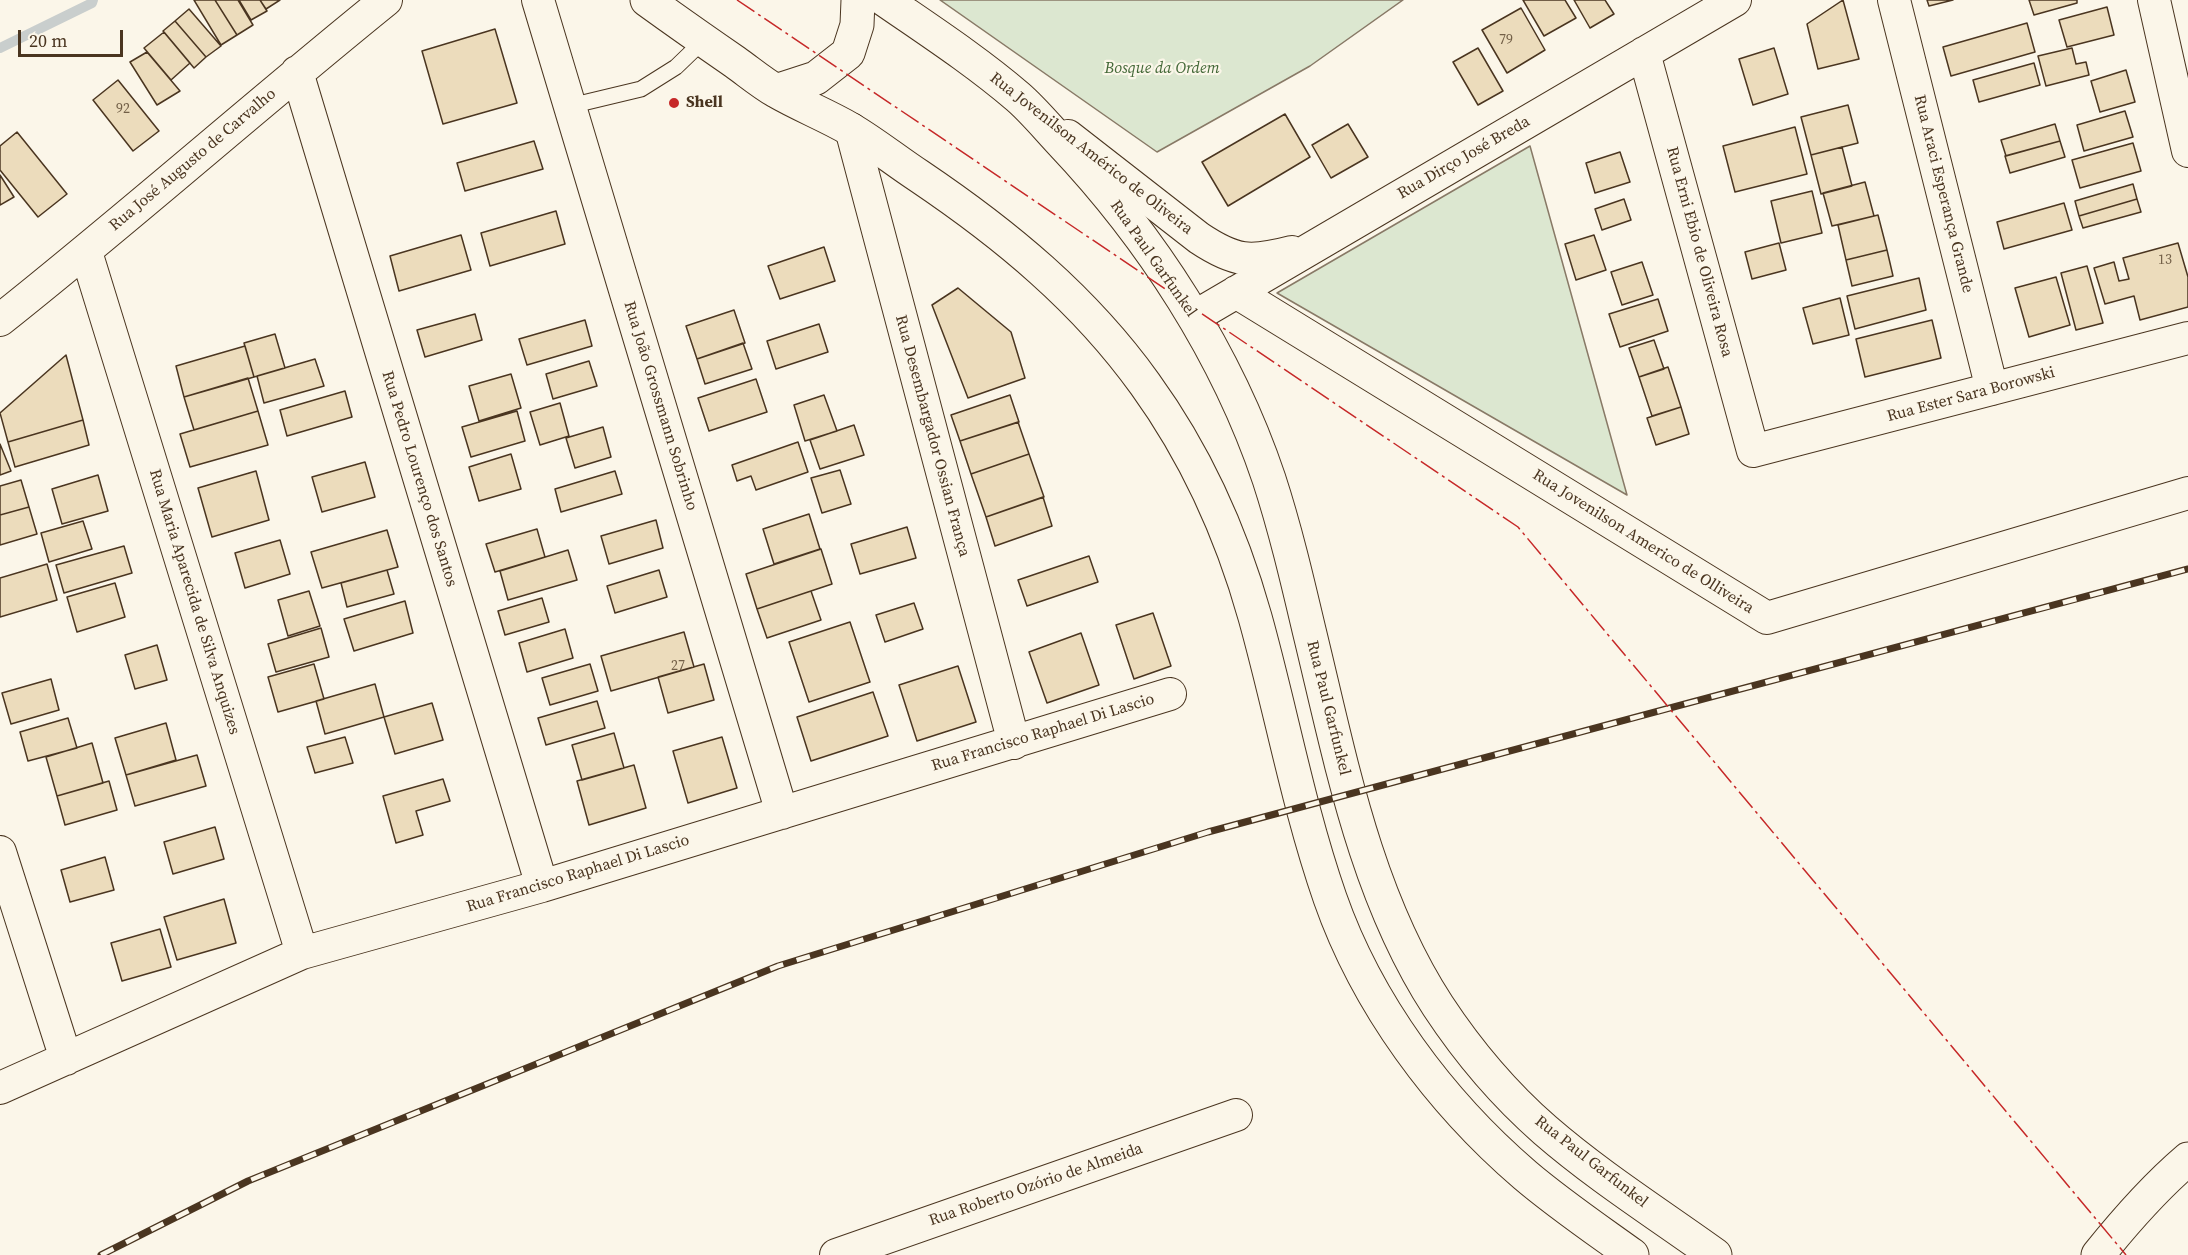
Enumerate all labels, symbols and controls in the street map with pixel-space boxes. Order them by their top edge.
scale bar [21,18,126,56]
text: 20 m [29,28,67,53]
house number: 79 [1499,32,1513,48]
park label: Bosque da Ordem [1104,59,1220,79]
street label: Rua Jovenilson Américo de Oliveira [986,69,1196,239]
street label: Rua José Augusto de Carvalho [106,85,280,235]
place label: Shell [686,93,723,113]
street label: Rua Araci Esperança Grande [1909,93,1977,295]
marker: Shell [667,96,681,110]
house number: 92 [116,101,130,117]
street label: Rua Dirço José Breda [1394,112,1534,204]
street label: Rua Erni Ebio de Oliveira Rosa [1662,145,1736,359]
street label: Rua Paul Garfunkel [1105,197,1201,321]
house number: 13 [2158,252,2172,268]
street label: Rua João Grossmann Sobrinho [619,299,701,513]
street label: Rua Desembargador Ossian França [890,313,974,559]
street label: Rua Ester Sara Borowski [1885,363,2057,427]
street label: Rua Pedro Lourenço dos Santos [377,369,461,589]
street label: Rua Jovenilson Americo de Olliveira [1529,466,1757,618]
street label: Rua Maria Aparecida de Silva Anquizes [144,467,244,737]
street label: Rua Paul Garfunkel [1302,639,1354,777]
house number: 27 [671,658,685,674]
street label: Rua Francisco Raphael Di Lascio [929,690,1157,776]
street label: Rua Francisco Raphael Di Lascio [464,831,692,917]
street label: Rua Paul Garfunkel [1531,1112,1651,1212]
street label: Rua Roberto Ozório de Almeida [927,1139,1145,1231]

